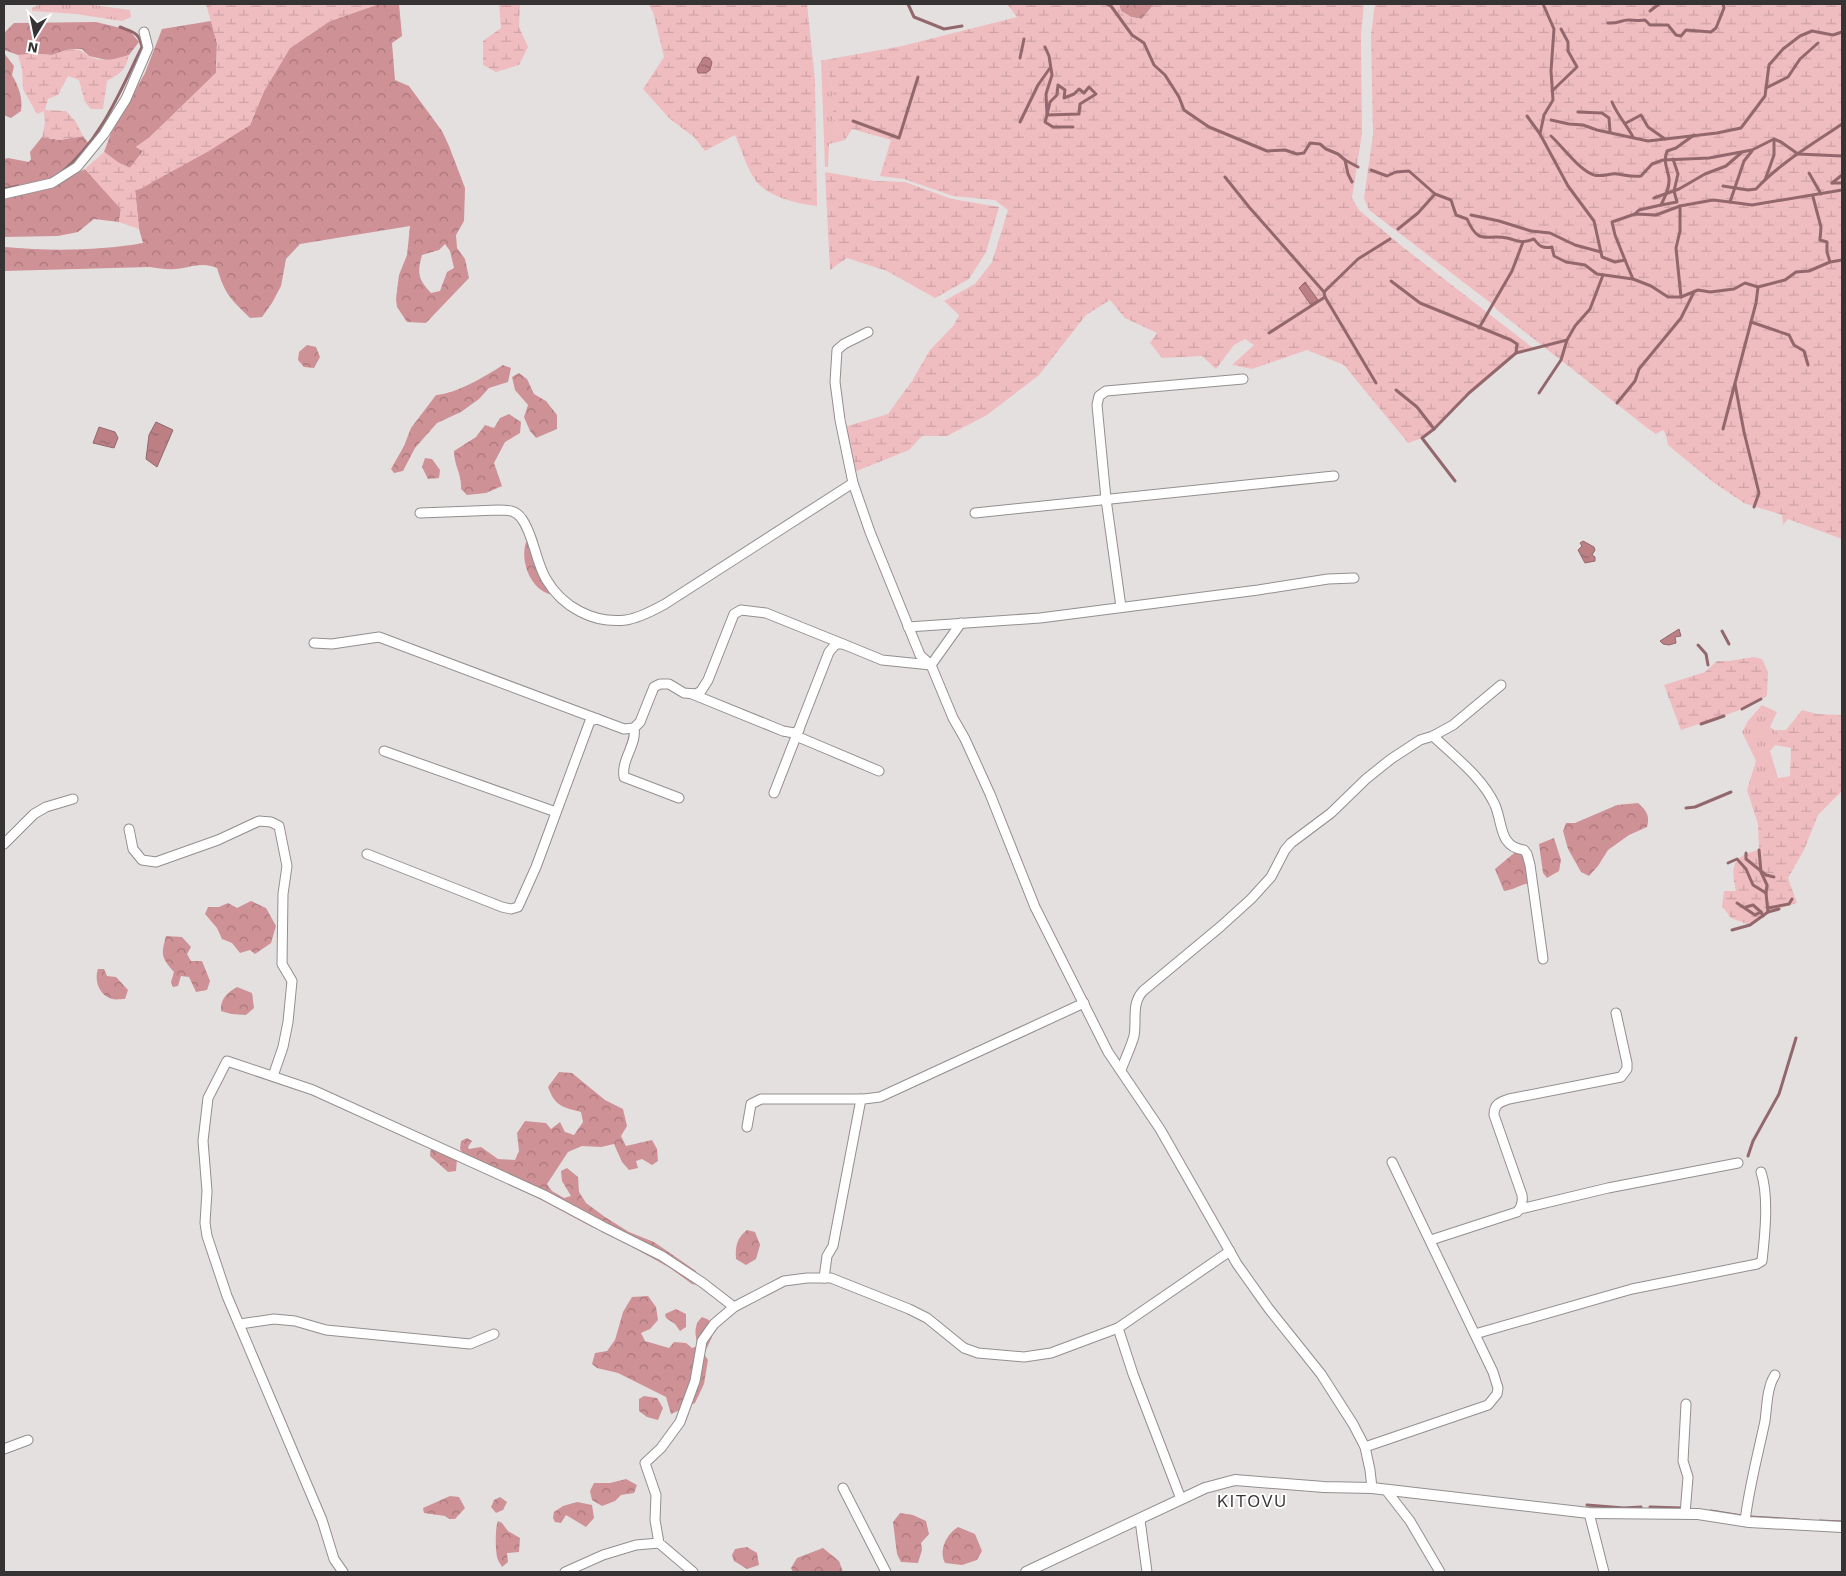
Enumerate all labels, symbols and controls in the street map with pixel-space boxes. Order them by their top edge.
north arrow [10,10,60,60]
text: N [26,39,39,57]
district label: KITOVU [1216,1490,1288,1511]

